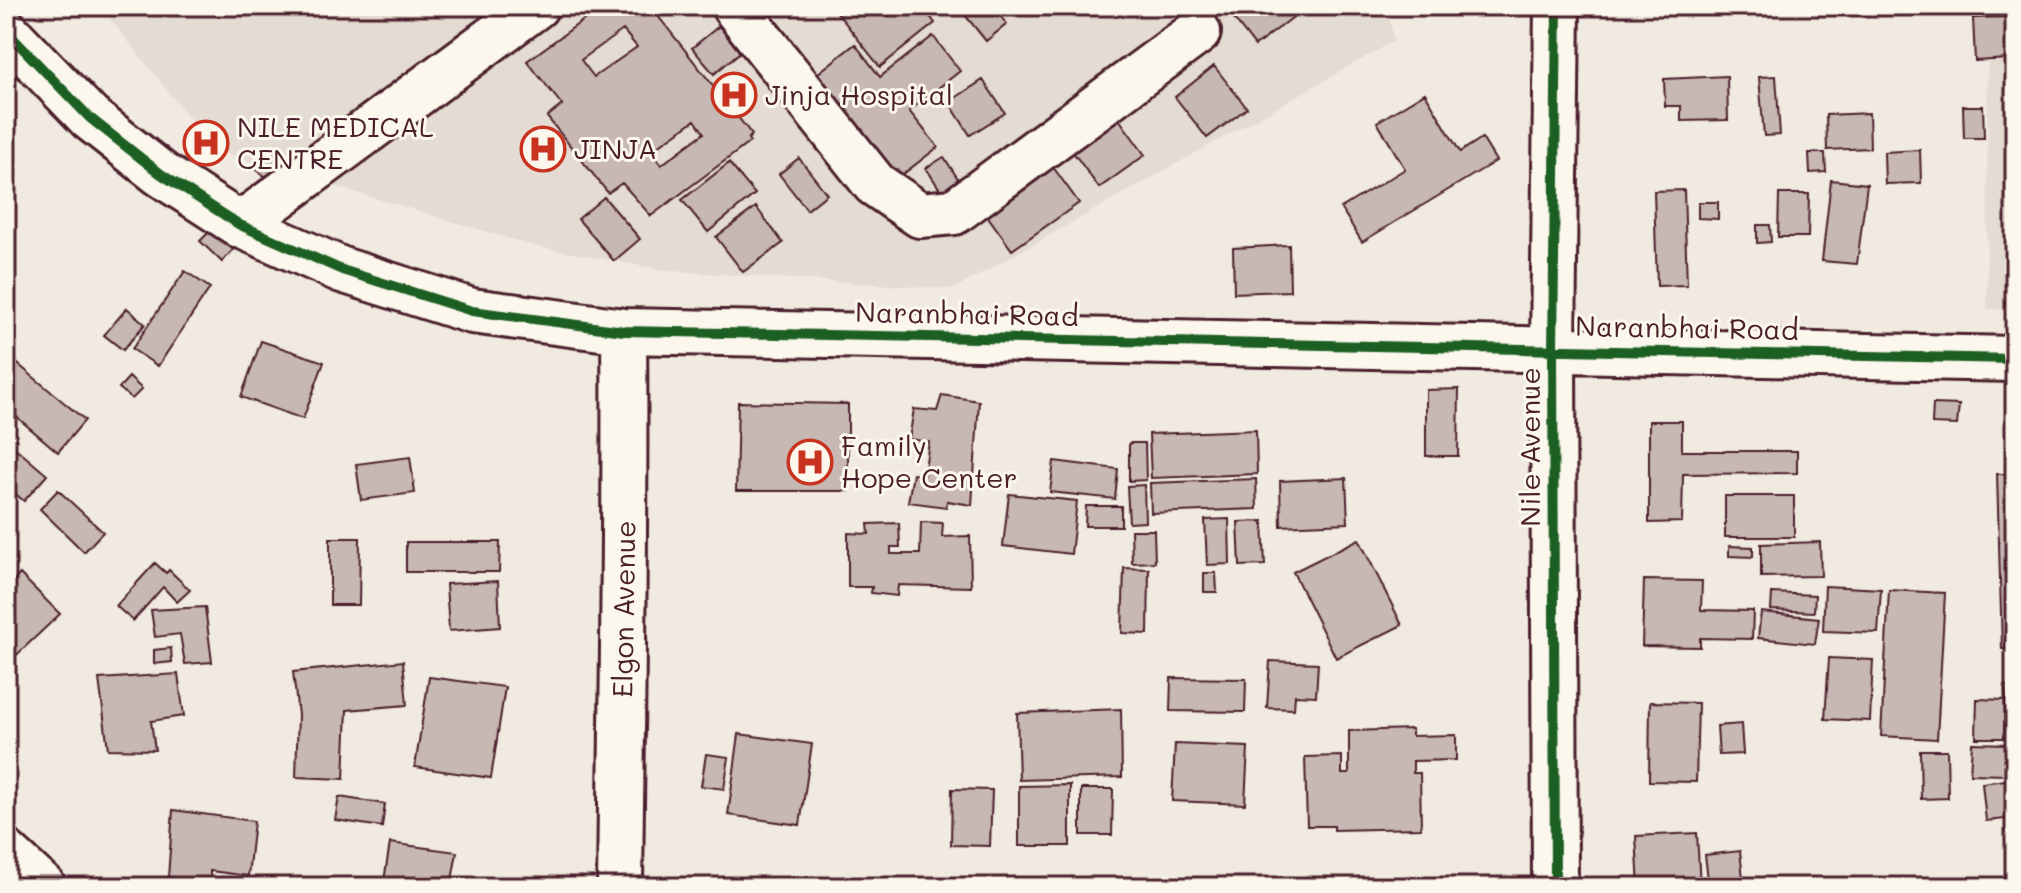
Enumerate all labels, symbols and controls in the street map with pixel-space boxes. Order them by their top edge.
hospital icon: Jinja Hospital [710,71,758,119]
place label: Jinja Hospital [765,76,953,112]
place label: NILE MEDICAL CENTRE [237,108,434,176]
hospital icon: NILE MEDICAL CENTRE [182,119,230,167]
hospital icon: JINJA [519,125,567,173]
place label: JINJA [574,130,657,166]
street label: Naranbhai Road [855,293,1079,333]
street label: Naranbhai Road [1575,307,1799,347]
street label: Nile Avenue [1511,367,1547,527]
place label: Family Hope Center [841,427,1018,495]
hospital icon: Family Hope Center [786,438,834,486]
street label: Elgon Avenue [603,520,643,698]

